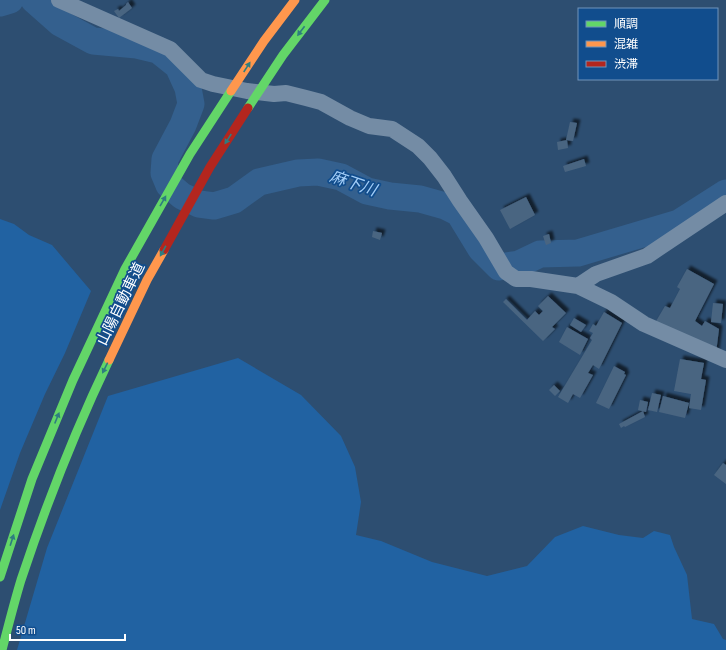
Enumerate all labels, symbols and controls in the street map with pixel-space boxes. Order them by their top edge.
legend [578,8,718,80]
text: 順調 [614,17,638,32]
one-way arrow [297,26,305,37]
text: 混雑 [614,37,638,52]
text: 渋滞 [614,57,638,72]
one-way arrow [243,62,251,72]
one-way arrow [224,134,232,144]
water label: 麻下川 [327,167,381,201]
one-way arrow [160,195,167,207]
one-way arrow [160,245,167,257]
street label: 山陽自動車道 [93,259,149,349]
one-way arrow [102,362,108,373]
one-way arrow [54,413,60,424]
one-way arrow [9,534,15,546]
scale bar [10,616,125,642]
text: 50 m [16,623,36,638]

